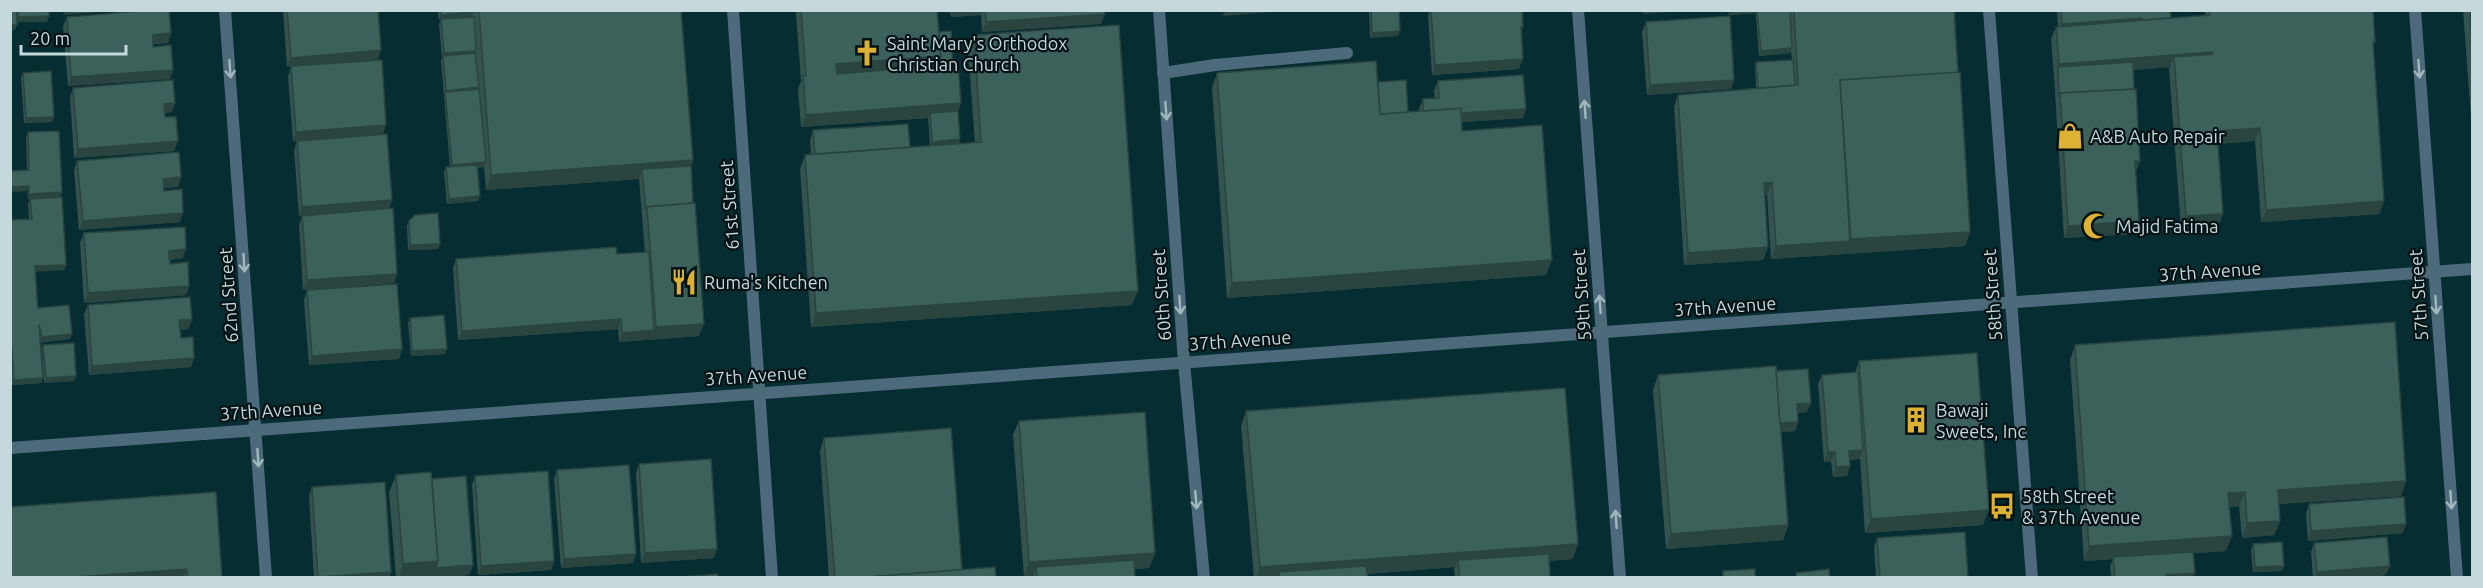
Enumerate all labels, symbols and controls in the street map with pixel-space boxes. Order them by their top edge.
scale bar [21,18,126,56]
text: 20 m [30,28,70,48]
place label: Saint Mary's Orthodox Christian Church [887,33,1067,74]
church icon: Saint Mary's Orthodox Christian Church [852,38,882,68]
one-way arrow [224,58,235,78]
one-way arrow [2414,58,2425,78]
one-way arrow [1161,100,1172,120]
one-way arrow [1579,100,1590,120]
shop icon: A&B Auto Repair [2055,121,2085,151]
place label: A&B Auto Repair [2090,126,2225,146]
street label: 61st Street [716,160,742,250]
mosque icon: Majid Fatima [2081,211,2111,241]
place label: Majid Fatima [2116,216,2219,236]
street label: 62nd Street [215,247,241,343]
street label: 60th Street [1148,248,1174,342]
street label: 59th Street [1568,248,1594,342]
street label: 58th Street [1979,248,2005,342]
street label: 57th Street [2405,248,2431,342]
one-way arrow [239,253,250,273]
street label: 37th Avenue [2158,257,2262,285]
restaurant icon: Ruma's Kitchen [669,267,699,297]
place label: Ruma's Kitchen [704,272,828,292]
street label: 37th Avenue [1673,292,1777,320]
one-way arrow [1594,294,1605,314]
one-way arrow [1175,295,1186,315]
one-way arrow [2431,295,2442,315]
street label: 37th Avenue [1188,326,1292,354]
street label: 37th Avenue [704,361,808,389]
street label: 37th Avenue [219,396,323,424]
place label: Bawaji Sweets, Inc [1936,400,2026,441]
building icon: Bawaji Sweets, Inc [1901,405,1931,435]
one-way arrow [253,447,264,467]
place label: 58th Street & 37th Avenue [2022,486,2140,527]
one-way arrow [1191,489,1202,509]
one-way arrow [2446,489,2457,509]
bus stop icon: 58th Street & 37th Avenue [1987,491,2017,521]
one-way arrow [1610,510,1621,530]

